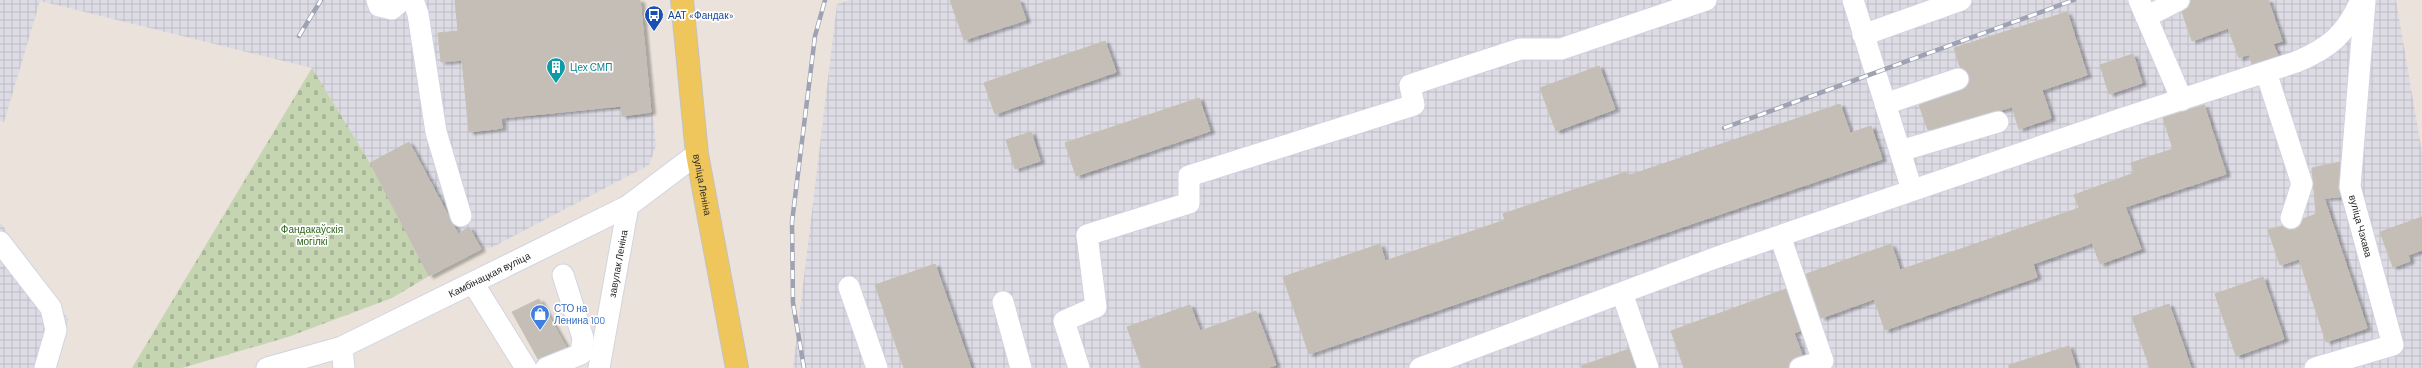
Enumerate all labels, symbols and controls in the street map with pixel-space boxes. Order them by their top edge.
bus stop icon: ААТ «Фандак» [643,4,665,32]
place label: ААТ «Фандак» [668,9,734,21]
building icon: Цех СМП [545,56,567,84]
place label: Цех СМП [570,61,612,73]
street label: вуліца Леніна [691,153,714,217]
street label: вуліца Чэхава [2347,193,2375,259]
park label: Фандакаўскія могілкі [281,223,343,247]
street label: завулак Леніна [606,228,630,299]
street label: Камбінацкая вуліца [446,249,533,300]
place label: СТО на Ленина 100 [554,302,605,326]
shop icon: СТО на Ленина 100 [529,303,551,331]

